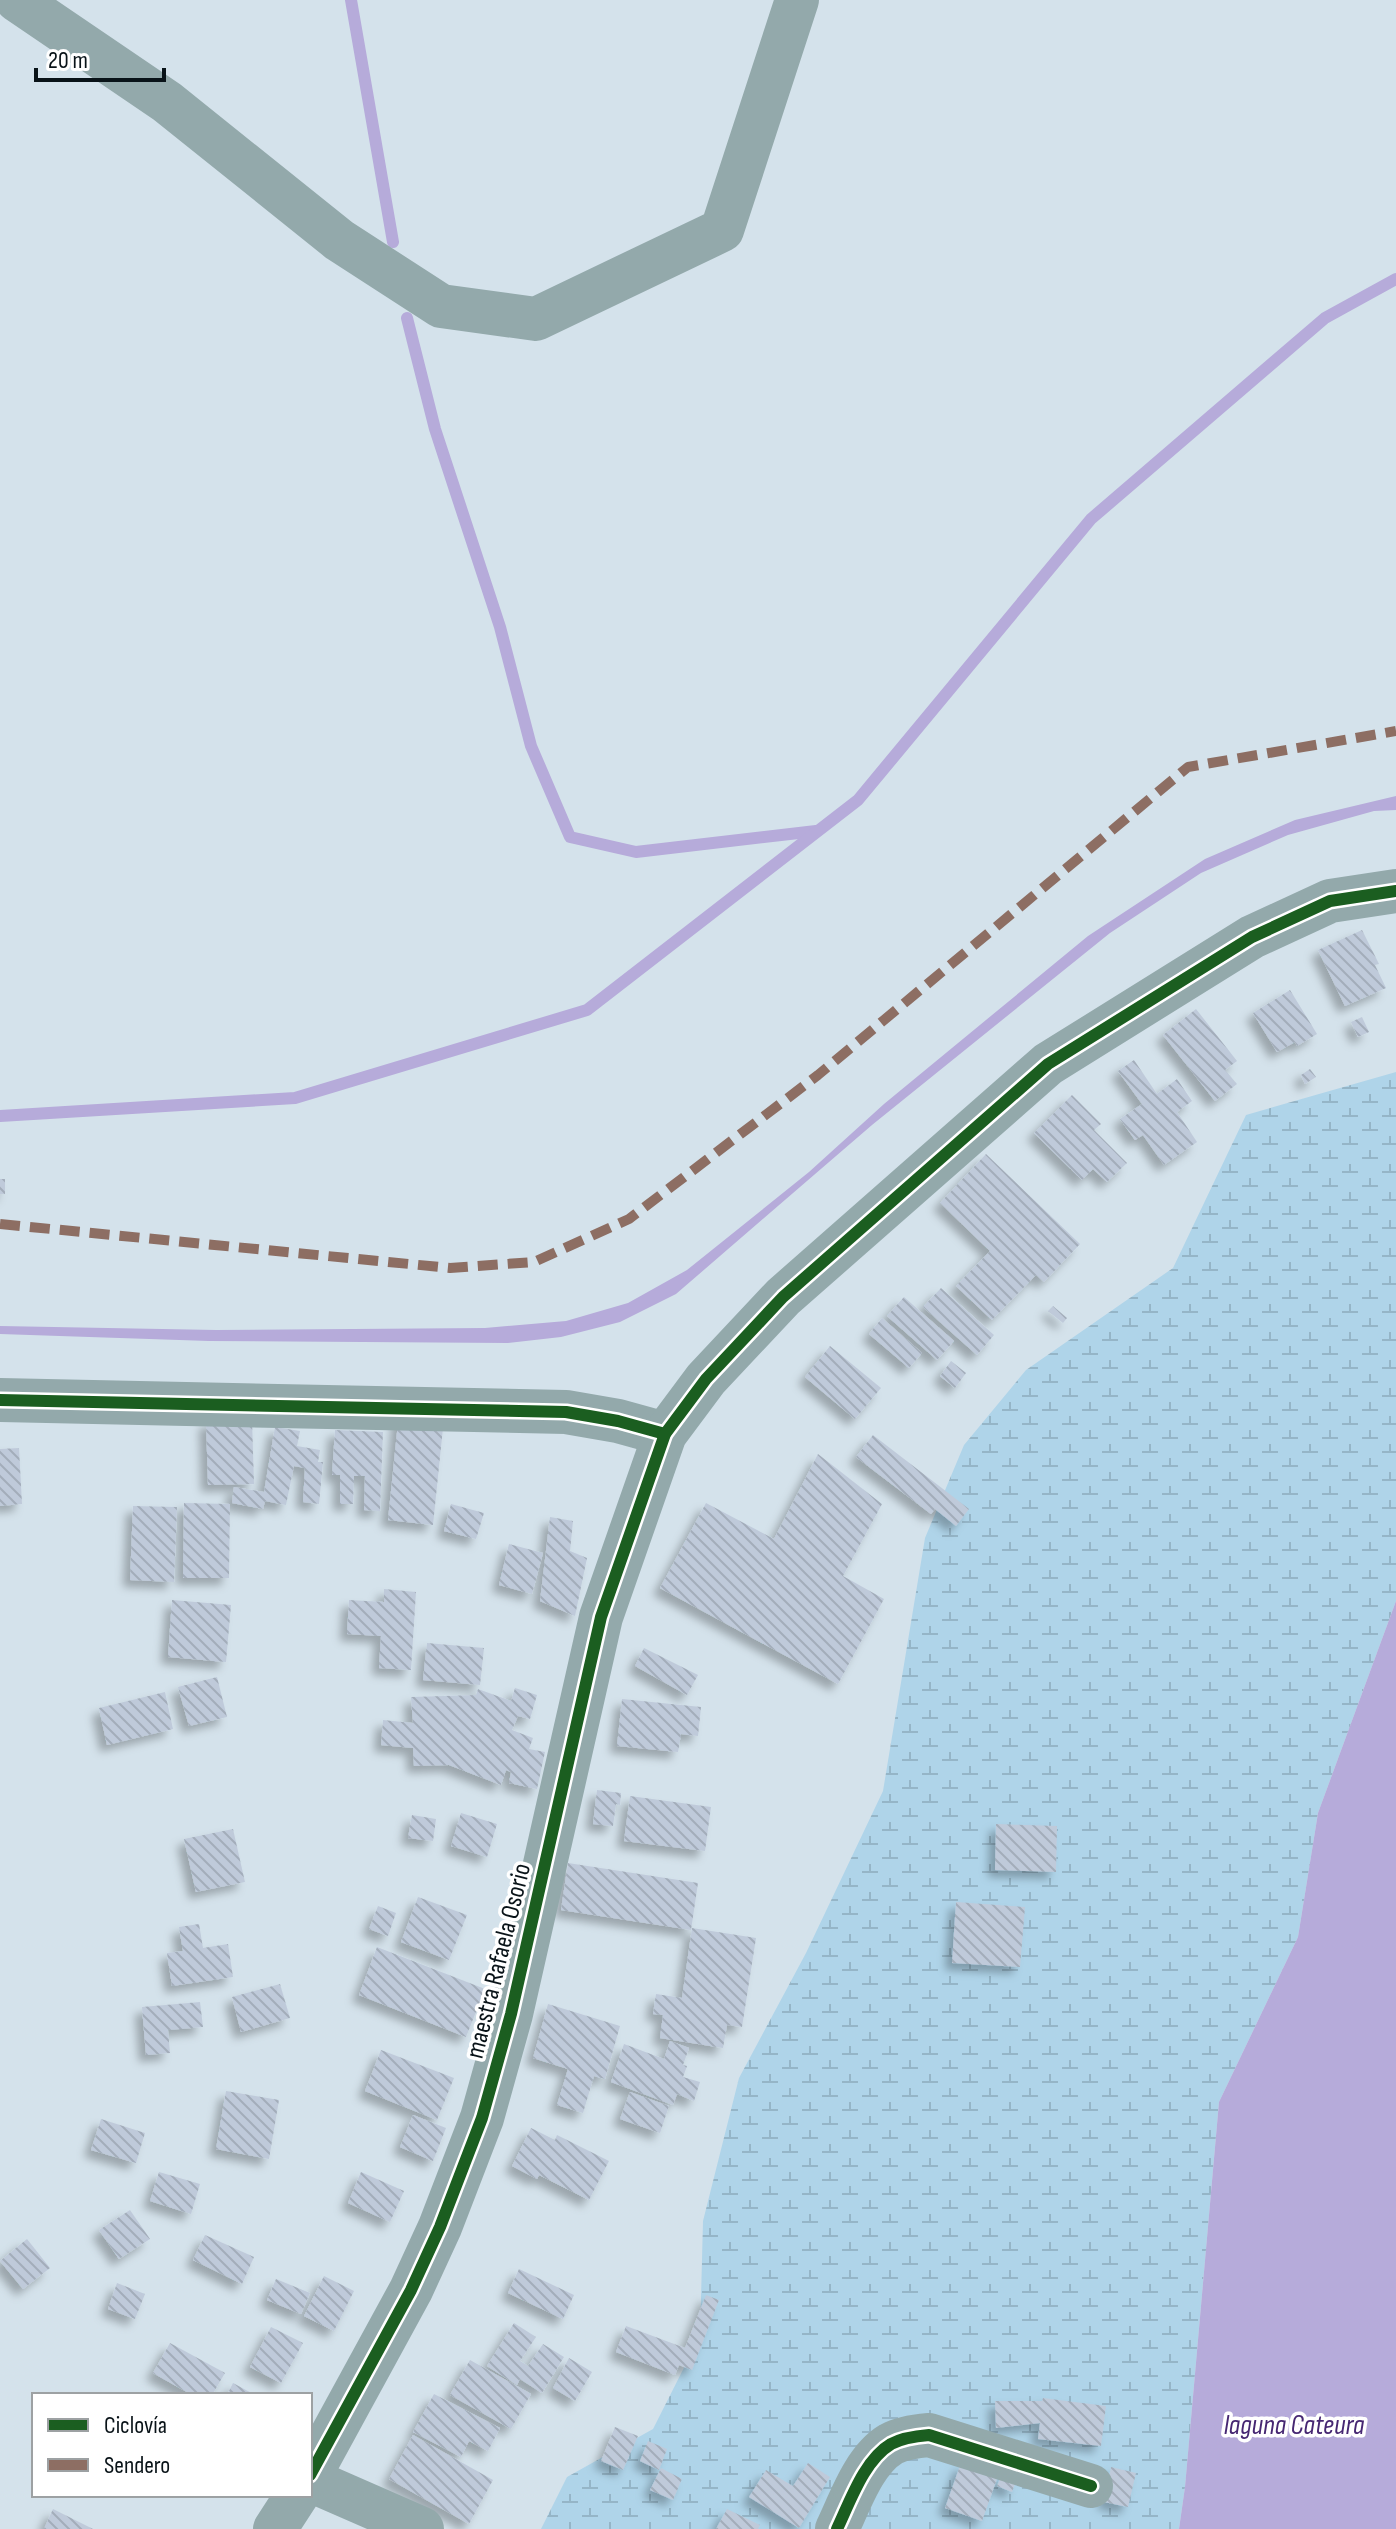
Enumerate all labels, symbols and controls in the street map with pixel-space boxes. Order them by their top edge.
scale bar [36,32,164,82]
text: 20 m [48,46,88,75]
street label: maestra Rafaela Osorio [460,1860,538,2062]
legend [32,2393,312,2497]
water label: laguna Cateura [1224,2409,1365,2442]
text: Ciclovía [104,2411,167,2440]
text: Sendero [104,2451,170,2480]

